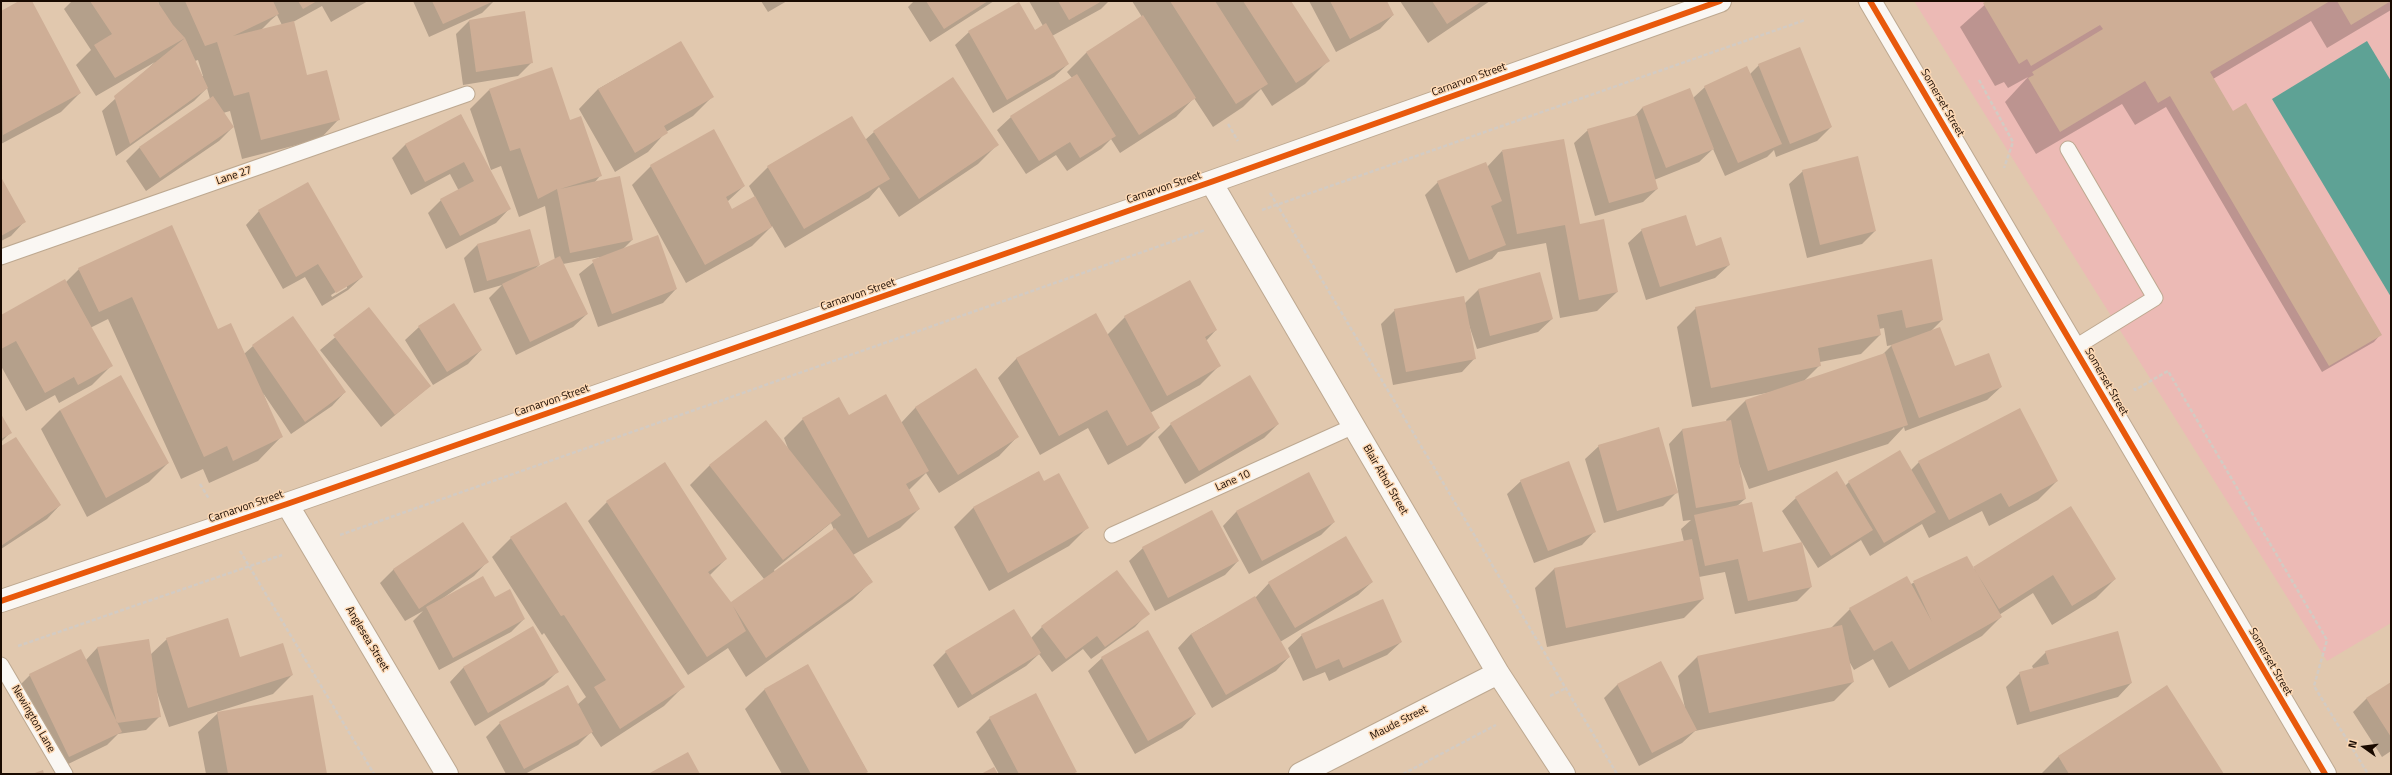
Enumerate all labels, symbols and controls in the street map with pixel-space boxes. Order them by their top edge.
street label: Carnarvon Street [1430,60,1508,100]
street label: Somerset Street [1917,67,1967,139]
street label: Lane 27 [214,164,254,188]
street label: Carnarvon Street [1125,169,1203,207]
street label: Carnarvon Street [819,276,897,314]
street label: Somerset Street [2081,346,2131,418]
street label: Carnarvon Street [513,382,591,420]
street label: Blair Athol Street [1360,443,1410,517]
street label: Lane 10 [1213,467,1253,495]
street label: Carnarvon Street [207,488,285,526]
street label: Anglesea Street [342,604,392,674]
street label: Somerset Street [2245,626,2295,698]
street label: Newington Lane [8,683,58,755]
street label: Maude Street [1368,703,1430,743]
north arrow [2344,727,2384,767]
text: N [2344,738,2361,750]

